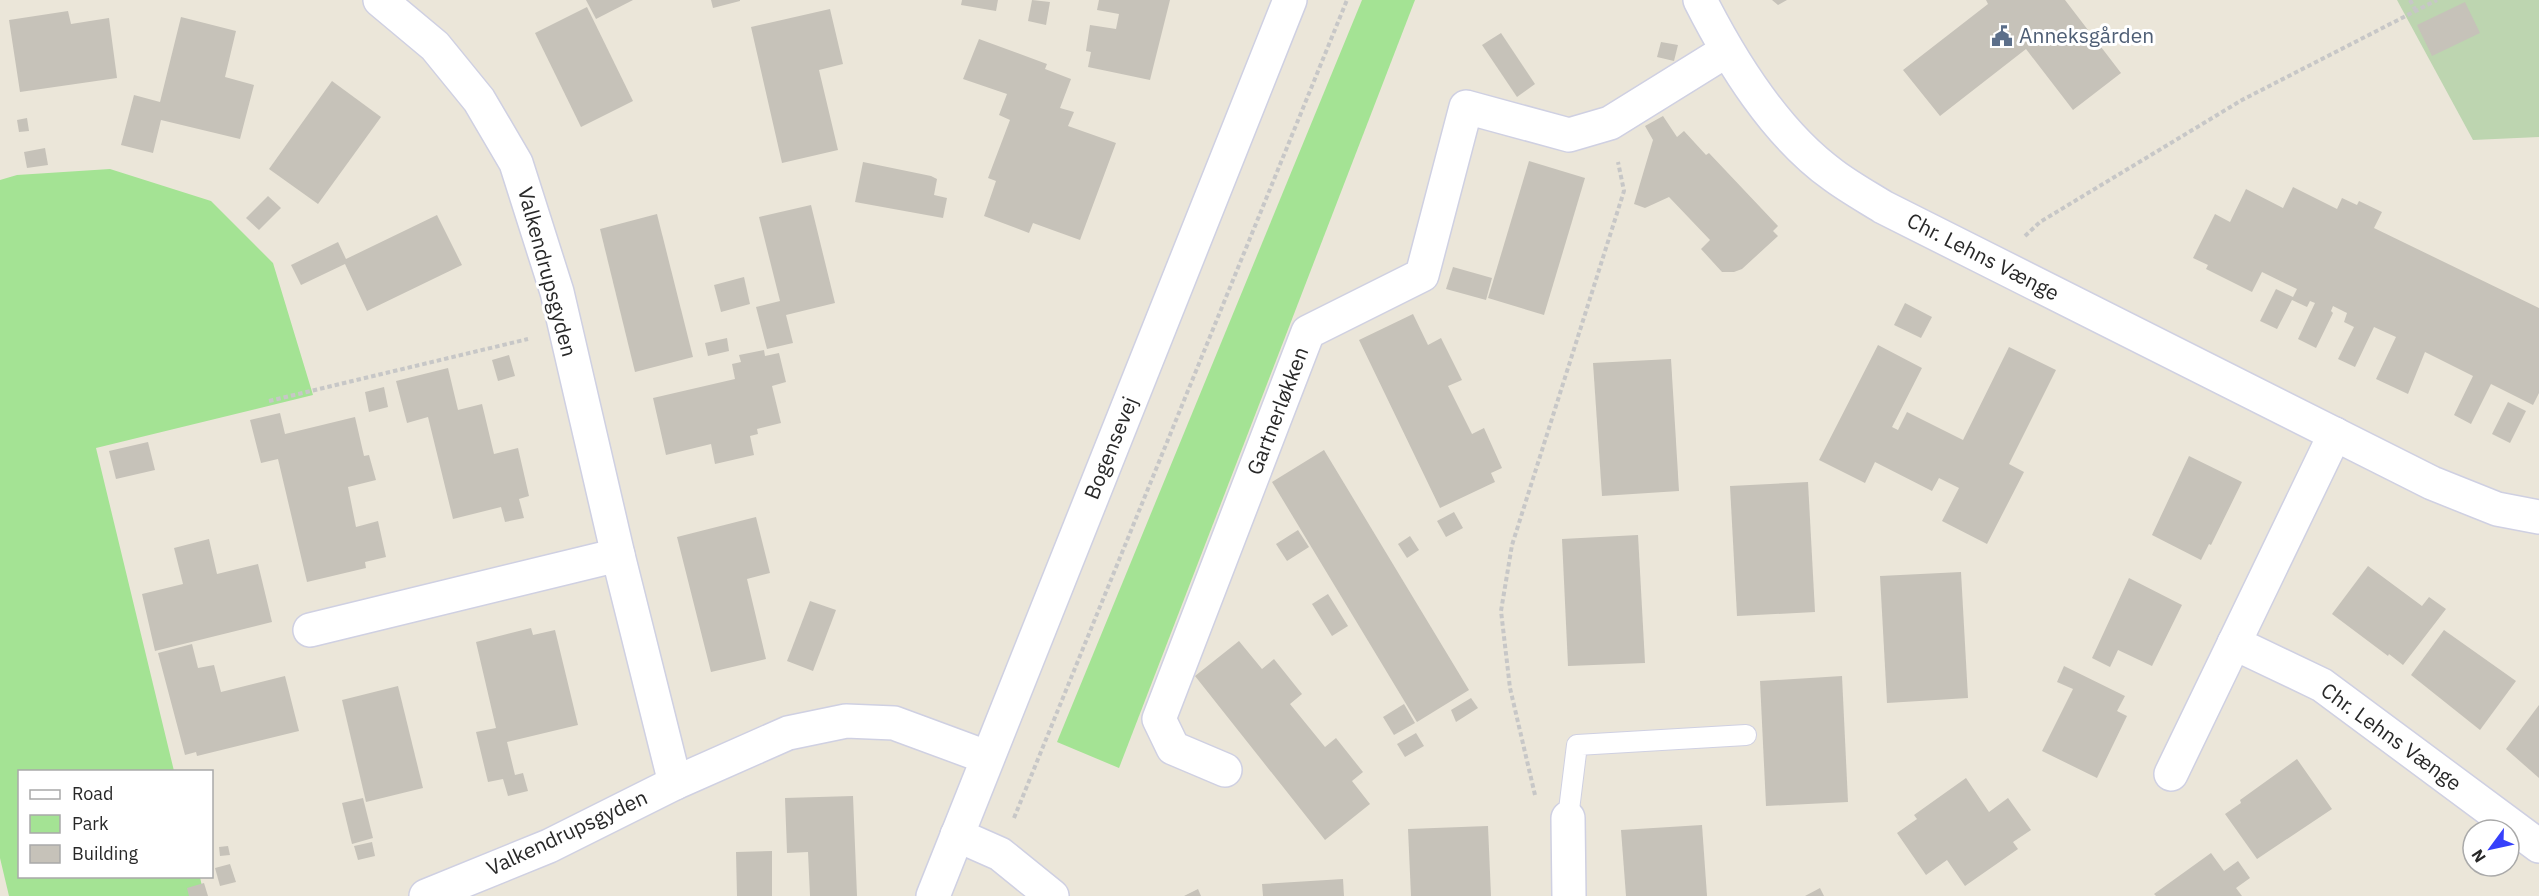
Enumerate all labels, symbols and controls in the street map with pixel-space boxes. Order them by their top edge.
place label: Anneksgården [2019,21,2154,49]
public building icon: Anneksgården [1990,24,2014,48]
street label: Valkendrupsgyden [512,184,584,360]
street label: Chr. Lehns Vænge [1903,206,2064,307]
street label: Gartnerløkken [1240,343,1314,479]
street label: Bogensevej [1077,392,1143,503]
street label: Chr. Lehns Vænge [2316,676,2467,797]
legend [18,770,213,878]
text: Road [72,782,113,805]
street label: Valkendrupsgyden [482,783,652,882]
text: Park [72,812,109,835]
north arrow [2461,818,2521,878]
text: Building [72,842,139,865]
text: N [2467,846,2490,866]

